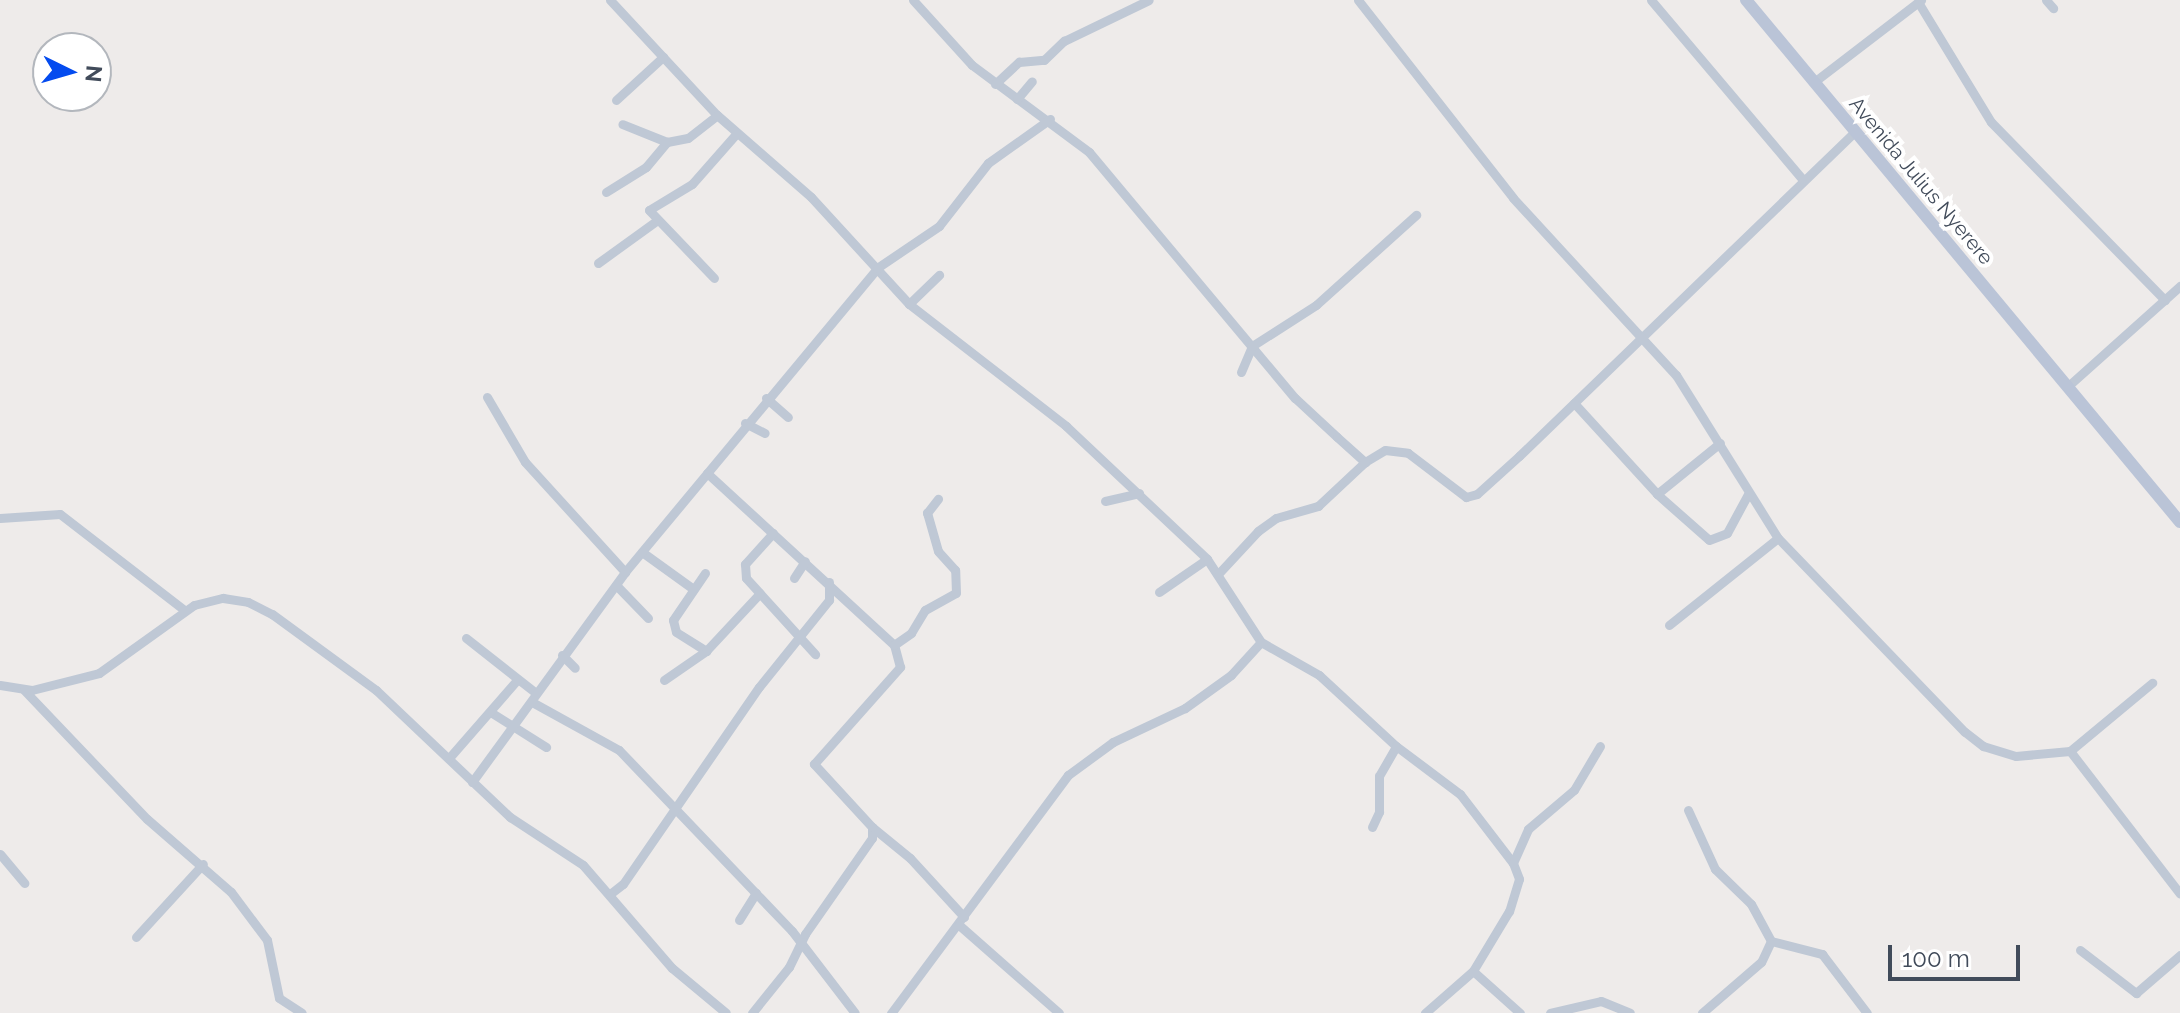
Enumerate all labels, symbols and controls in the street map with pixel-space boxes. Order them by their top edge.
north arrow [32,32,112,112]
text: N [80,64,108,83]
street label: Avenida Julius Nyerere [1844,92,1998,270]
scale bar [1892,929,2024,979]
text: 100 m [1902,944,1970,973]

